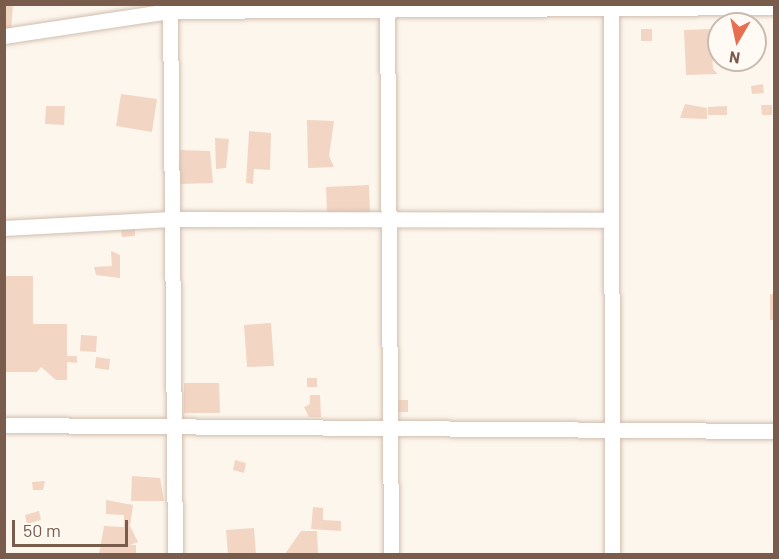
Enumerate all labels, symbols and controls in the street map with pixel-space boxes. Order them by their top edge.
north arrow [707,12,767,72]
text: N [728,48,741,69]
scale bar [15,508,130,546]
text: 50 m [23,519,61,541]

